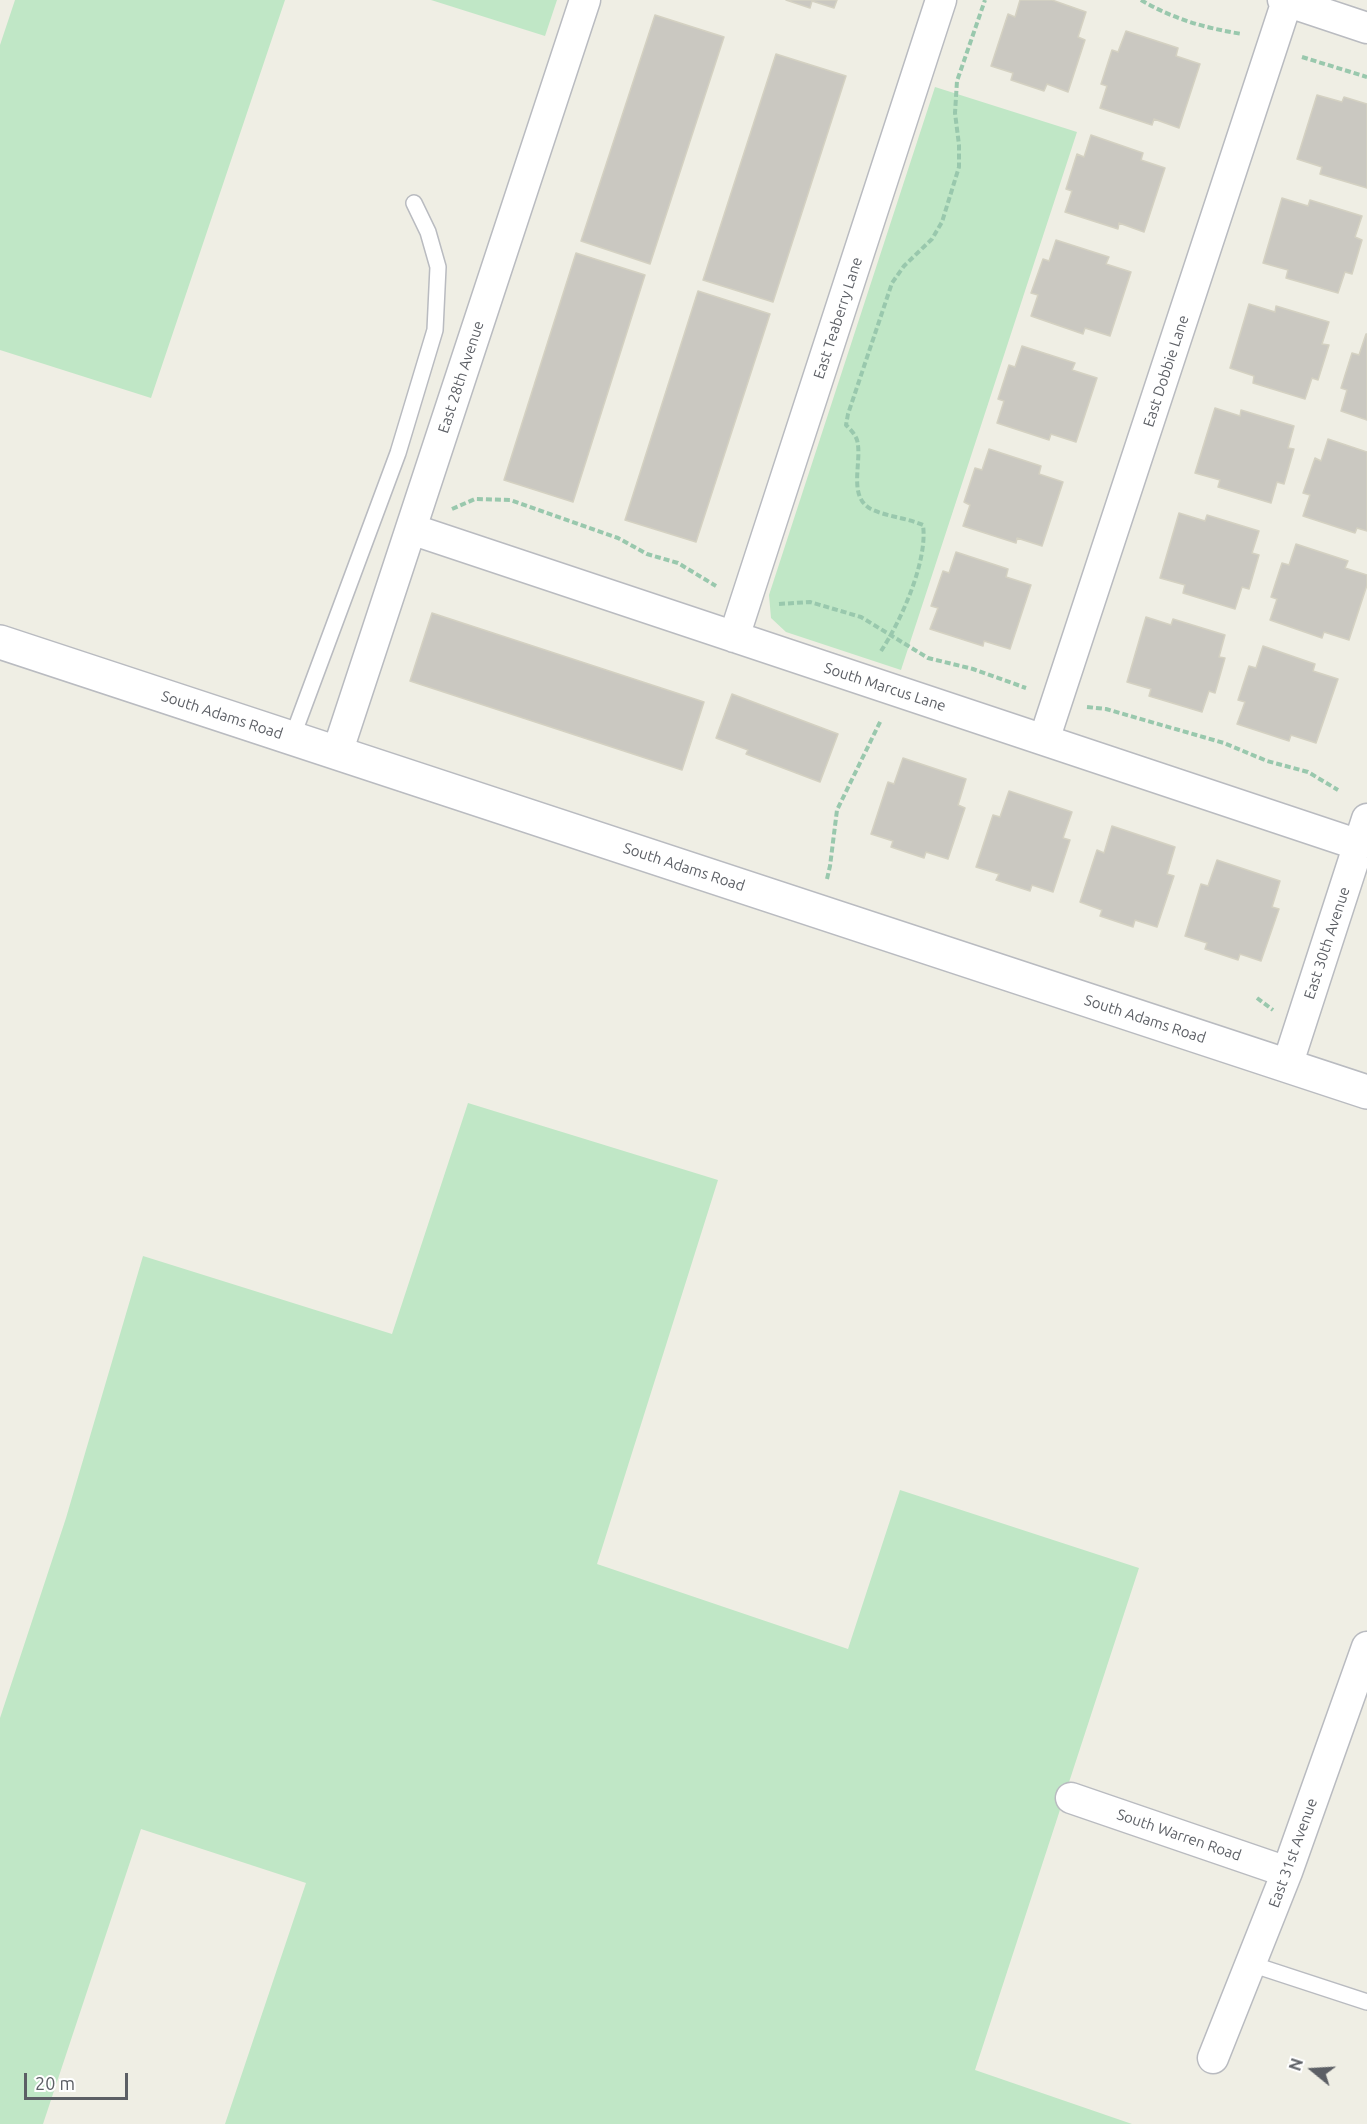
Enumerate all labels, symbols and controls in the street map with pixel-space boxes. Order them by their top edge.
street label: East Teaberry Lane [810,255,866,381]
street label: East Dobbie Lane [1139,313,1193,429]
street label: East 28th Avenue [434,318,488,436]
street label: South Marcus Lane [822,659,948,715]
street label: South Adams Road [159,687,285,743]
street label: South Adams Road [621,839,747,895]
street label: East 30th Avenue [1300,884,1354,1002]
street label: South Adams Road [1082,991,1208,1047]
street label: East 31st Avenue [1265,1796,1321,1910]
street label: South Warren Road [1114,1805,1244,1865]
north arrow [1283,2040,1343,2100]
text: N [1285,2056,1306,2073]
scale bar [27,2061,130,2099]
text: 20 m [35,2073,75,2093]

